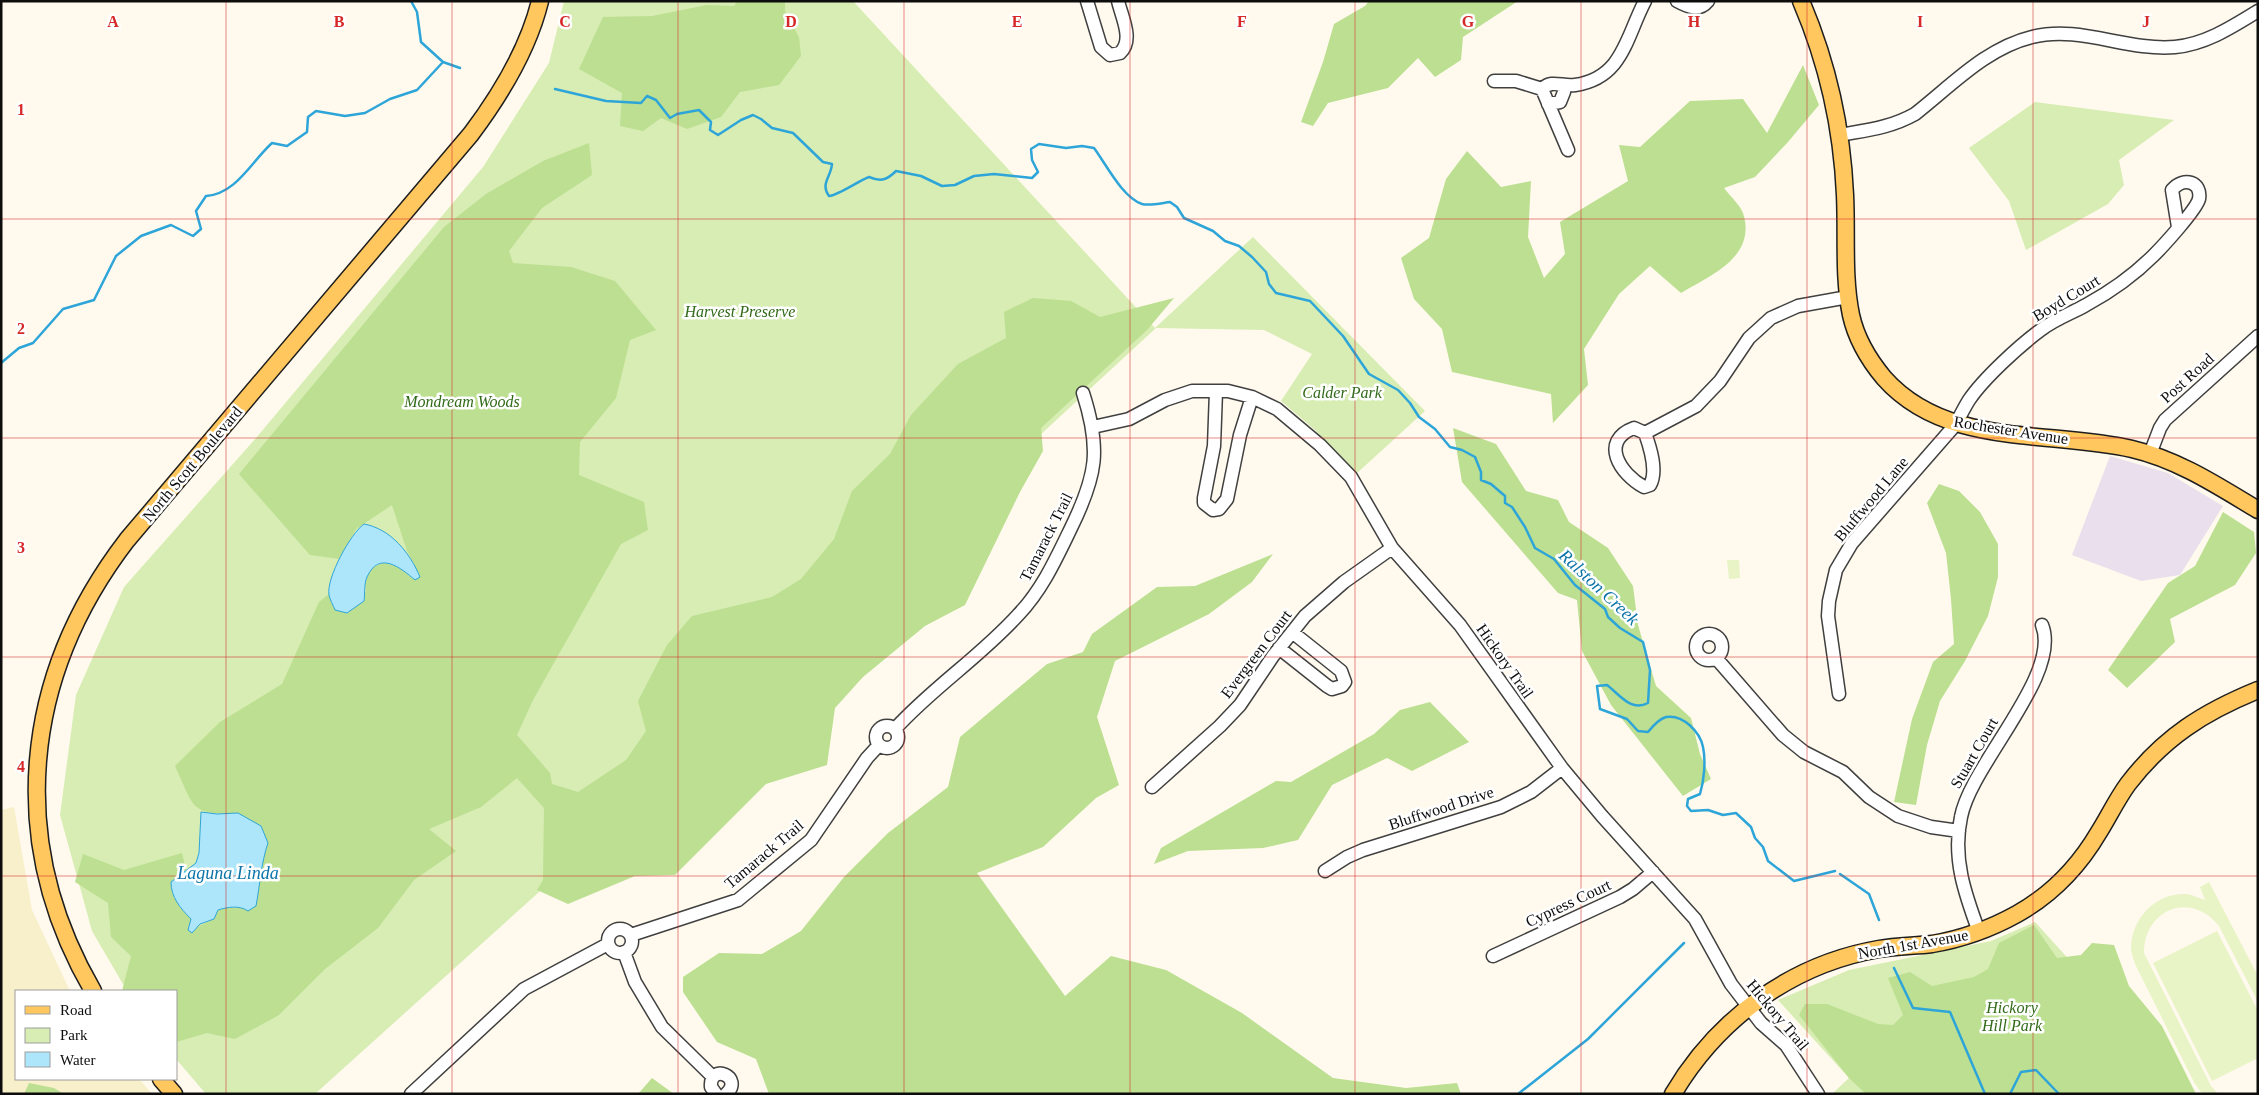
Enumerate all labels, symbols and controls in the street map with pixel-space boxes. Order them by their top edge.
text: A [107,13,119,30]
text: B [334,13,345,30]
text: C [559,13,571,30]
text: D [785,13,797,30]
text: E [1012,13,1022,30]
text: F [1237,13,1247,30]
text: G [1462,13,1475,30]
text: H [1688,13,1701,30]
text: I [1917,13,1923,30]
text: J [2142,13,2150,30]
text: 1 [17,101,25,118]
street label: Boyd Court [2029,271,2104,325]
park label: Harvest Preserve [684,303,795,320]
text: 2 [17,320,25,337]
street label: Post Road [2157,350,2217,406]
park label: Calder Park [1302,384,1383,401]
park label: Mondream Woods [403,393,520,410]
street label: North Scott Boulevard [139,403,245,525]
street label: Rochester Avenue [1953,413,2069,447]
street label: Bluffwood Lane [1831,453,1911,545]
street label: Tamarack Trail [1016,489,1076,584]
text: 3 [17,539,25,556]
water label: Ralston Creek [1554,544,1644,630]
street label: Evergreen Court [1217,606,1296,702]
street label: Hickory Trail [1472,621,1537,702]
street label: Stuart Court [1947,714,2001,791]
text: 4 [17,758,25,775]
street label: Bluffwood Drive [1386,783,1496,833]
street label: Tamarack Trail [721,816,807,892]
water label: Laguna Linda [176,863,279,883]
street label: Cypress Court [1523,876,1614,931]
street label: North 1st Avenue [1857,926,1969,962]
street label: Hickory Trail [1743,976,1813,1055]
legend [15,990,178,1080]
park label: Hickory Hill Park [1981,999,2043,1034]
text: Road [60,1002,92,1018]
text: Park [60,1027,88,1043]
text: Water [60,1052,95,1068]

